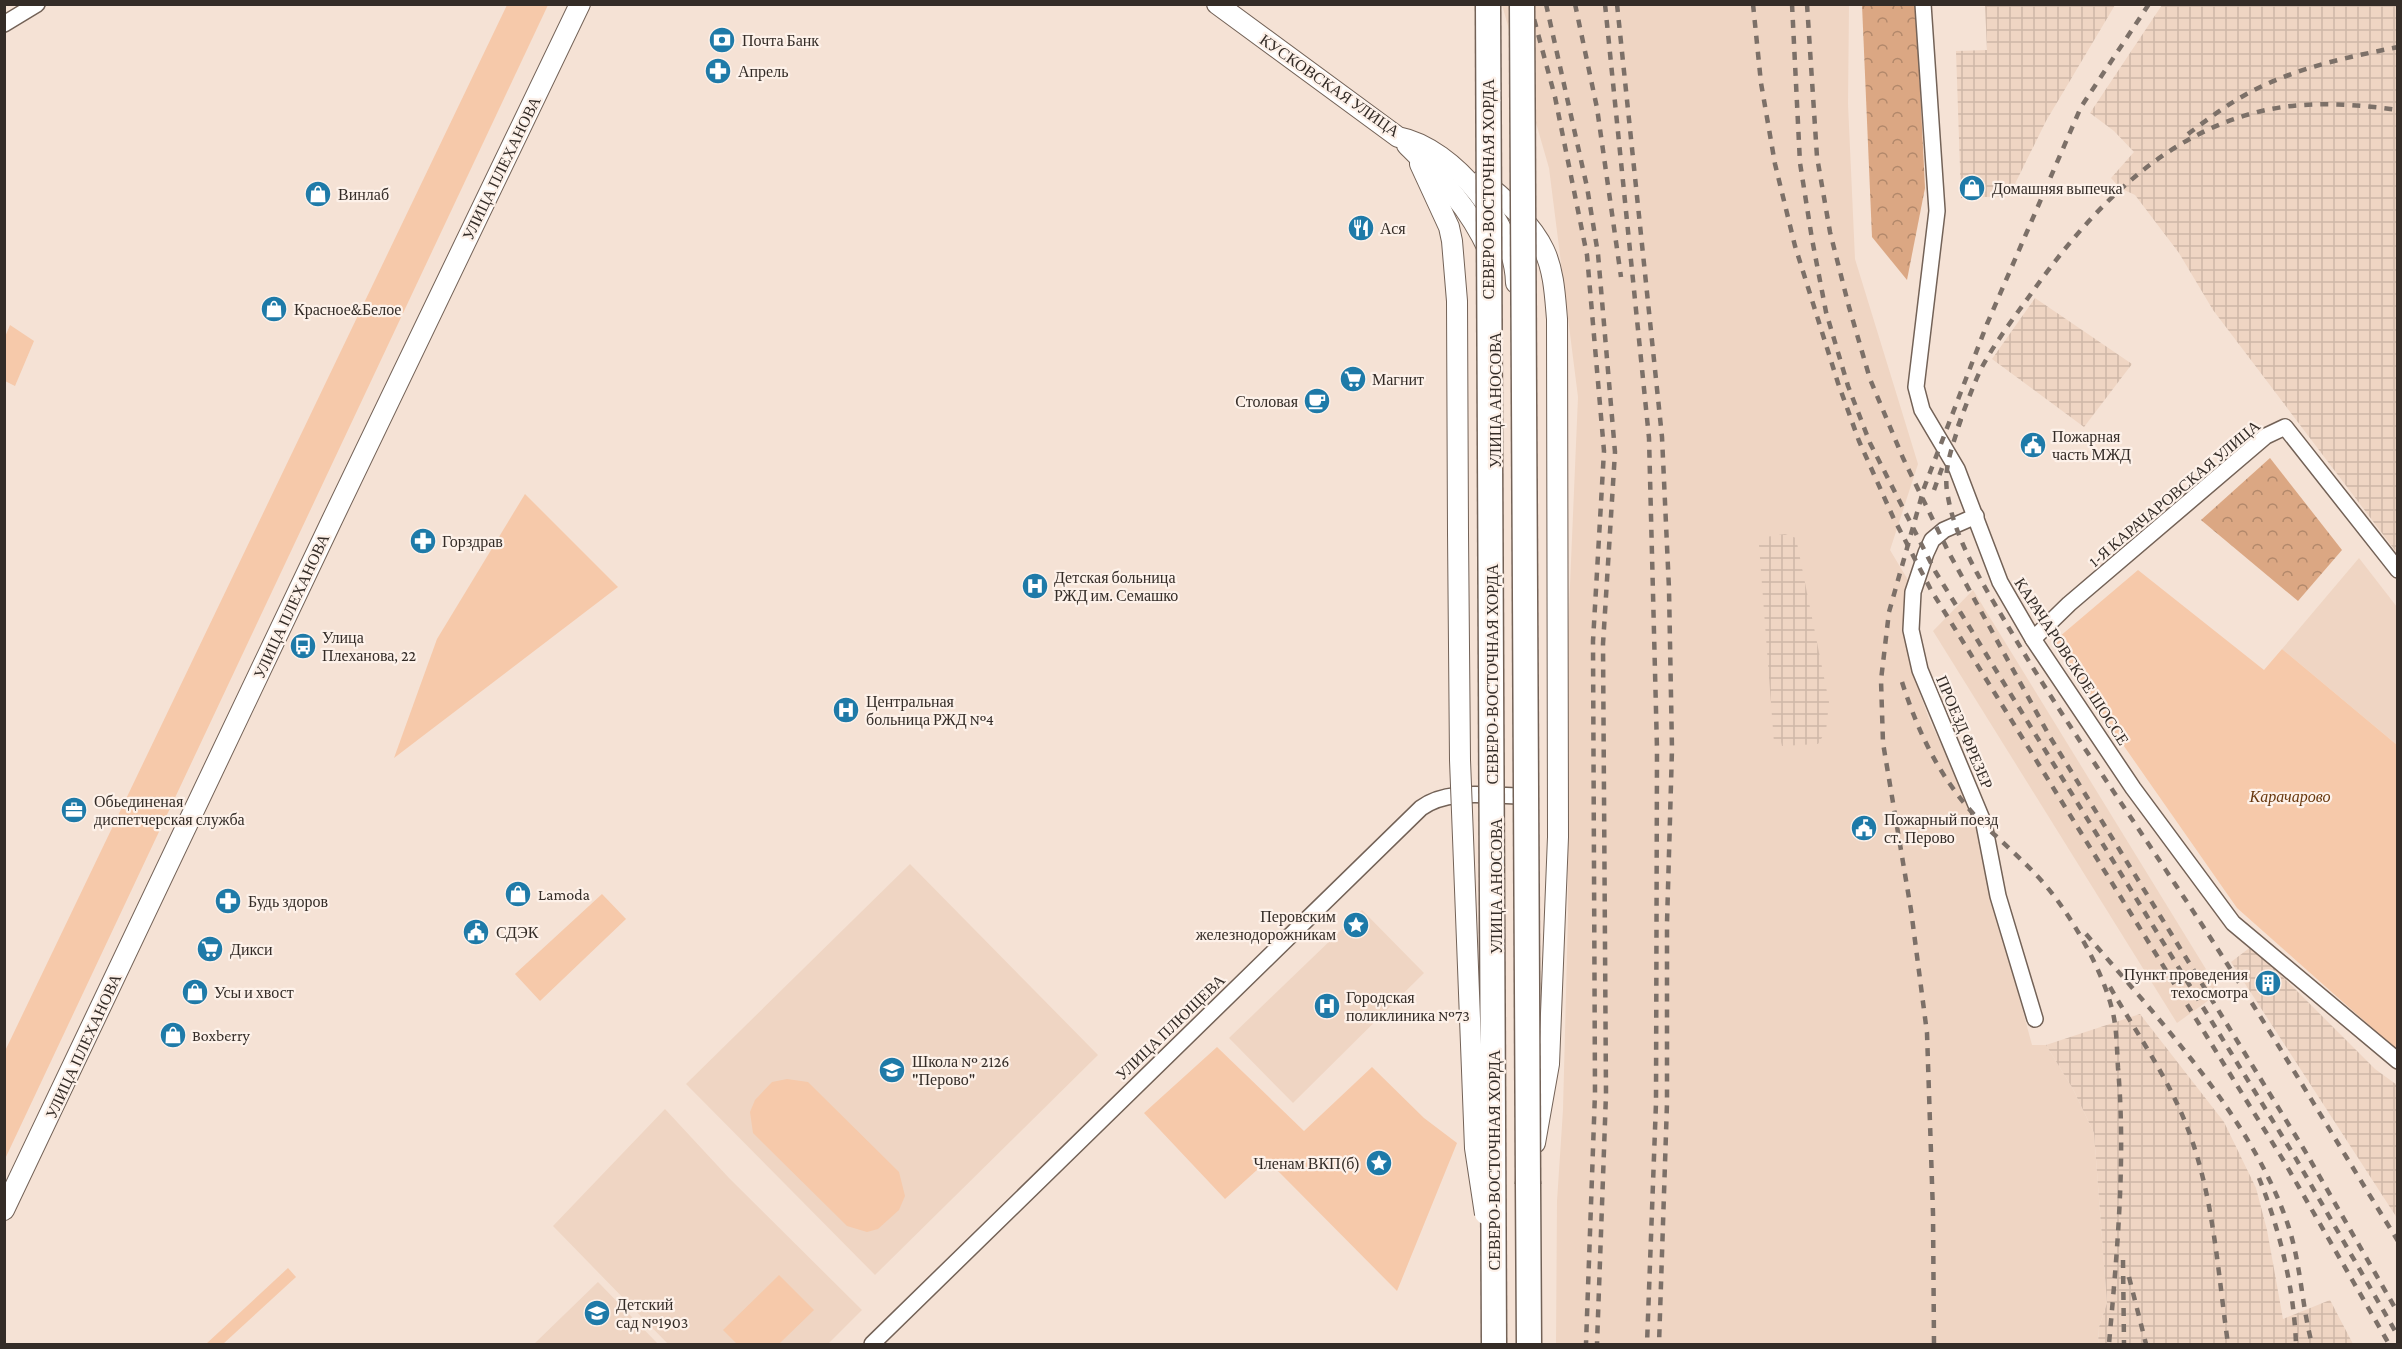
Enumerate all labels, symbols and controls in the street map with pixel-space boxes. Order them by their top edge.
bank icon: Почта Банк [707,25,737,55]
street label: КУСКОВСКАЯ УЛИЦА [1256,31,1403,141]
place label: Почта Банк [742,32,819,49]
pharmacy icon: Апрель [703,56,733,86]
place label: Апрель [738,63,789,81]
street label: СЕВЕРО-ВОСТОЧНАЯ ХОРДА [1480,78,1498,299]
street label: УЛИЦА ПЛЕХАНОВА [459,93,545,243]
shop icon: Домашняя выпечка [1957,173,1987,203]
shop icon: Винлаб [303,179,333,209]
place label: Домашняя выпечка [1992,180,2123,198]
place label: Винлаб [338,186,389,203]
restaurant icon: Ася [1346,213,1376,243]
place label: Ася [1380,220,1406,237]
shop icon: Красное&Белое [259,294,289,324]
place label: Красное&Белое [294,301,401,319]
street label: УЛИЦА АНОСОВА [1487,331,1505,468]
supermarket icon: Магнит [1338,364,1368,394]
place label: Магнит [1372,371,1424,388]
cafe icon: Столовая [1302,386,1332,416]
place label: Столовая [1235,393,1299,410]
street label: 1-Я КАРАЧАРОВСКАЯ УЛИЦА [2085,417,2264,571]
place label: Пожарная часть МЖД [2052,428,2131,464]
public building icon: Пожарная часть МЖД [2018,430,2048,460]
pharmacy icon: Горздрав [408,526,438,556]
street label: УЛИЦА ПЛЕХАНОВА [250,531,334,682]
place label: Горздрав [442,533,503,551]
street label: СЕВЕРО-ВОСТОЧНАЯ ХОРДА [1484,563,1502,784]
place label: Детская больница РЖД им. Семашко [1054,569,1178,605]
hospital icon: Детская больница РЖД им. Семашко [1020,571,1050,601]
street label: КАРАЧАРОВСКОЕ ШОССЕ [2011,575,2132,748]
place label: Улица Плеханова, 22 [322,629,417,664]
bus stop icon: Улица Плеханова, 22 [288,631,318,661]
street label: ПРОЕЗД ФРЕЗЕР [1932,673,1996,792]
place label: Центральная больница РЖД №4 [866,693,994,729]
hospital icon: Центральная больница РЖД №4 [831,695,861,725]
park label: Карачарово [2249,788,2330,806]
place label: Обьединеная диспетчерская служба [94,793,245,829]
office icon: Обьединеная диспетчерская служба [59,795,89,825]
place label: Пожарный поезд ст. Перово [1884,811,1998,847]
public building icon: Пожарный поезд ст. Перово [1849,813,1879,843]
street label: УЛИЦА АНОСОВА [1488,817,1506,954]
shop icon: Lamoda [503,879,533,909]
pharmacy icon: Будь здоров [213,886,243,916]
place label: Lamoda [538,886,591,903]
place label: Будь здоров [248,893,328,911]
place label: Перовским железнодорожникам [1195,908,1336,944]
place icon: Перовским железнодорожникам [1341,910,1371,940]
public building icon: СДЭК [461,917,491,947]
place label: СДЭК [496,924,539,942]
supermarket icon: Дикси [195,934,225,964]
place label: Дикси [230,941,273,959]
place label: Пункт проведения техосмотра [2124,966,2249,1002]
building icon: Пункт проведения техосмотра [2253,968,2283,998]
street label: УЛИЦА ПЛЕХАНОВА [42,971,126,1122]
street label: УЛИЦА ПЛЮЩЕВА [1113,971,1229,1084]
shop icon: Усы и хвост [180,977,210,1007]
place label: Усы и хвост [214,984,294,1001]
place label: Городская поликлиника №73 [1346,989,1470,1024]
hospital icon: Городская поликлиника №73 [1312,991,1342,1021]
shop icon: Boxberry [158,1020,188,1050]
place label: Boxberry [192,1027,251,1045]
street label: СЕВЕРО-ВОСТОЧНАЯ ХОРДА [1486,1049,1504,1270]
place label: Школа № 2126 "Перово" [912,1053,1009,1089]
school or university icon: Школа № 2126 "Перово" [877,1055,907,1085]
place icon: Членам ВКП(б) [1364,1148,1394,1178]
place label: Членам ВКП(б) [1253,1155,1360,1173]
place label: Детский сад №1903 [616,1296,688,1332]
school or university icon: Детский сад №1903 [582,1298,612,1328]

